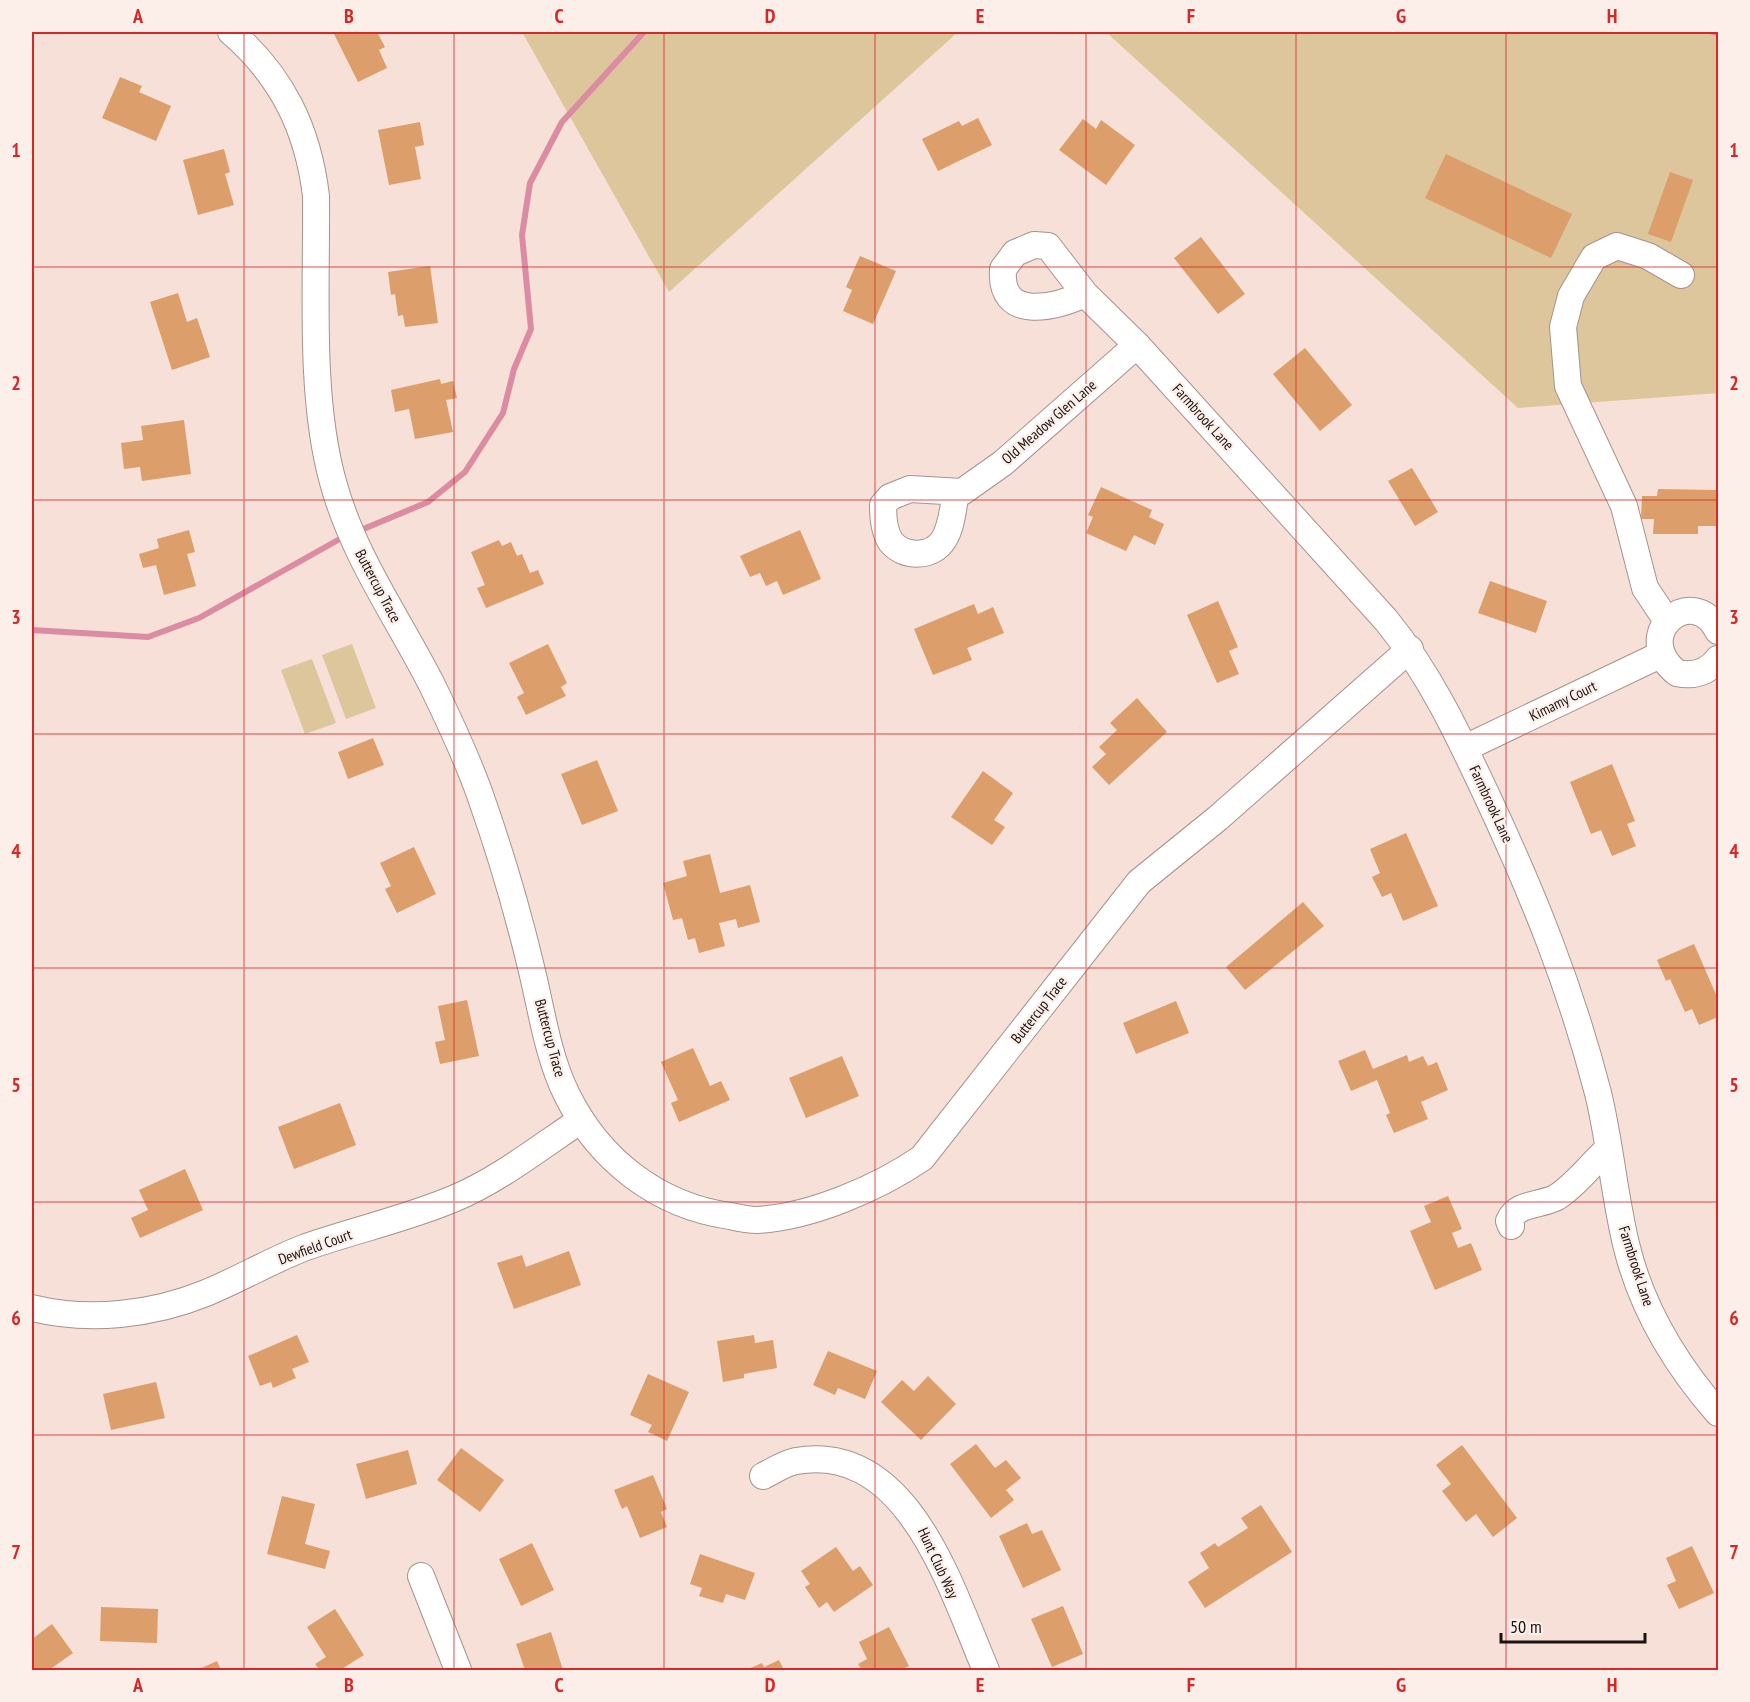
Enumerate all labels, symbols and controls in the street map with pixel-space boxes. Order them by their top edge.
text: A [132,3,144,29]
text: B [344,3,354,29]
text: C [554,3,564,29]
text: D [765,3,776,29]
text: E [976,3,984,29]
text: F [1187,3,1195,29]
text: G [1396,3,1406,29]
text: H [1607,3,1617,29]
text: 1 [11,137,21,163]
text: 1 [1729,137,1739,163]
text: 2 [11,370,21,396]
text: 2 [1729,370,1739,396]
street label: Old Meadow Glen Lane [997,375,1100,468]
street label: Farmbrook Lane [1169,379,1238,454]
street label: Buttercup Trace [351,546,406,626]
text: 3 [11,604,21,630]
text: 3 [1729,604,1739,630]
street label: Kimamy Court [1526,676,1600,725]
street label: Farmbrook Lane [1465,762,1518,845]
text: 4 [11,838,21,864]
text: 4 [1729,838,1739,864]
street label: Buttercup Trace [1006,972,1071,1047]
street label: Buttercup Trace [531,997,570,1079]
text: 5 [11,1072,21,1098]
text: 5 [1729,1072,1739,1098]
street label: Farmbrook Lane [1615,1223,1658,1308]
street label: Dewfield Court [276,1224,354,1269]
text: 6 [11,1305,21,1331]
text: 6 [1729,1305,1739,1331]
street label: Hunt Club Way [914,1524,963,1602]
text: 7 [11,1539,21,1565]
text: 7 [1729,1539,1739,1565]
scale bar [1501,1606,1645,1644]
text: 50 m [1510,1615,1542,1638]
text: A [132,1672,144,1698]
text: B [344,1672,354,1698]
text: C [554,1672,564,1698]
text: D [765,1672,776,1698]
text: E [976,1672,984,1698]
text: F [1187,1672,1195,1698]
text: G [1396,1672,1406,1698]
text: H [1607,1672,1617,1698]

